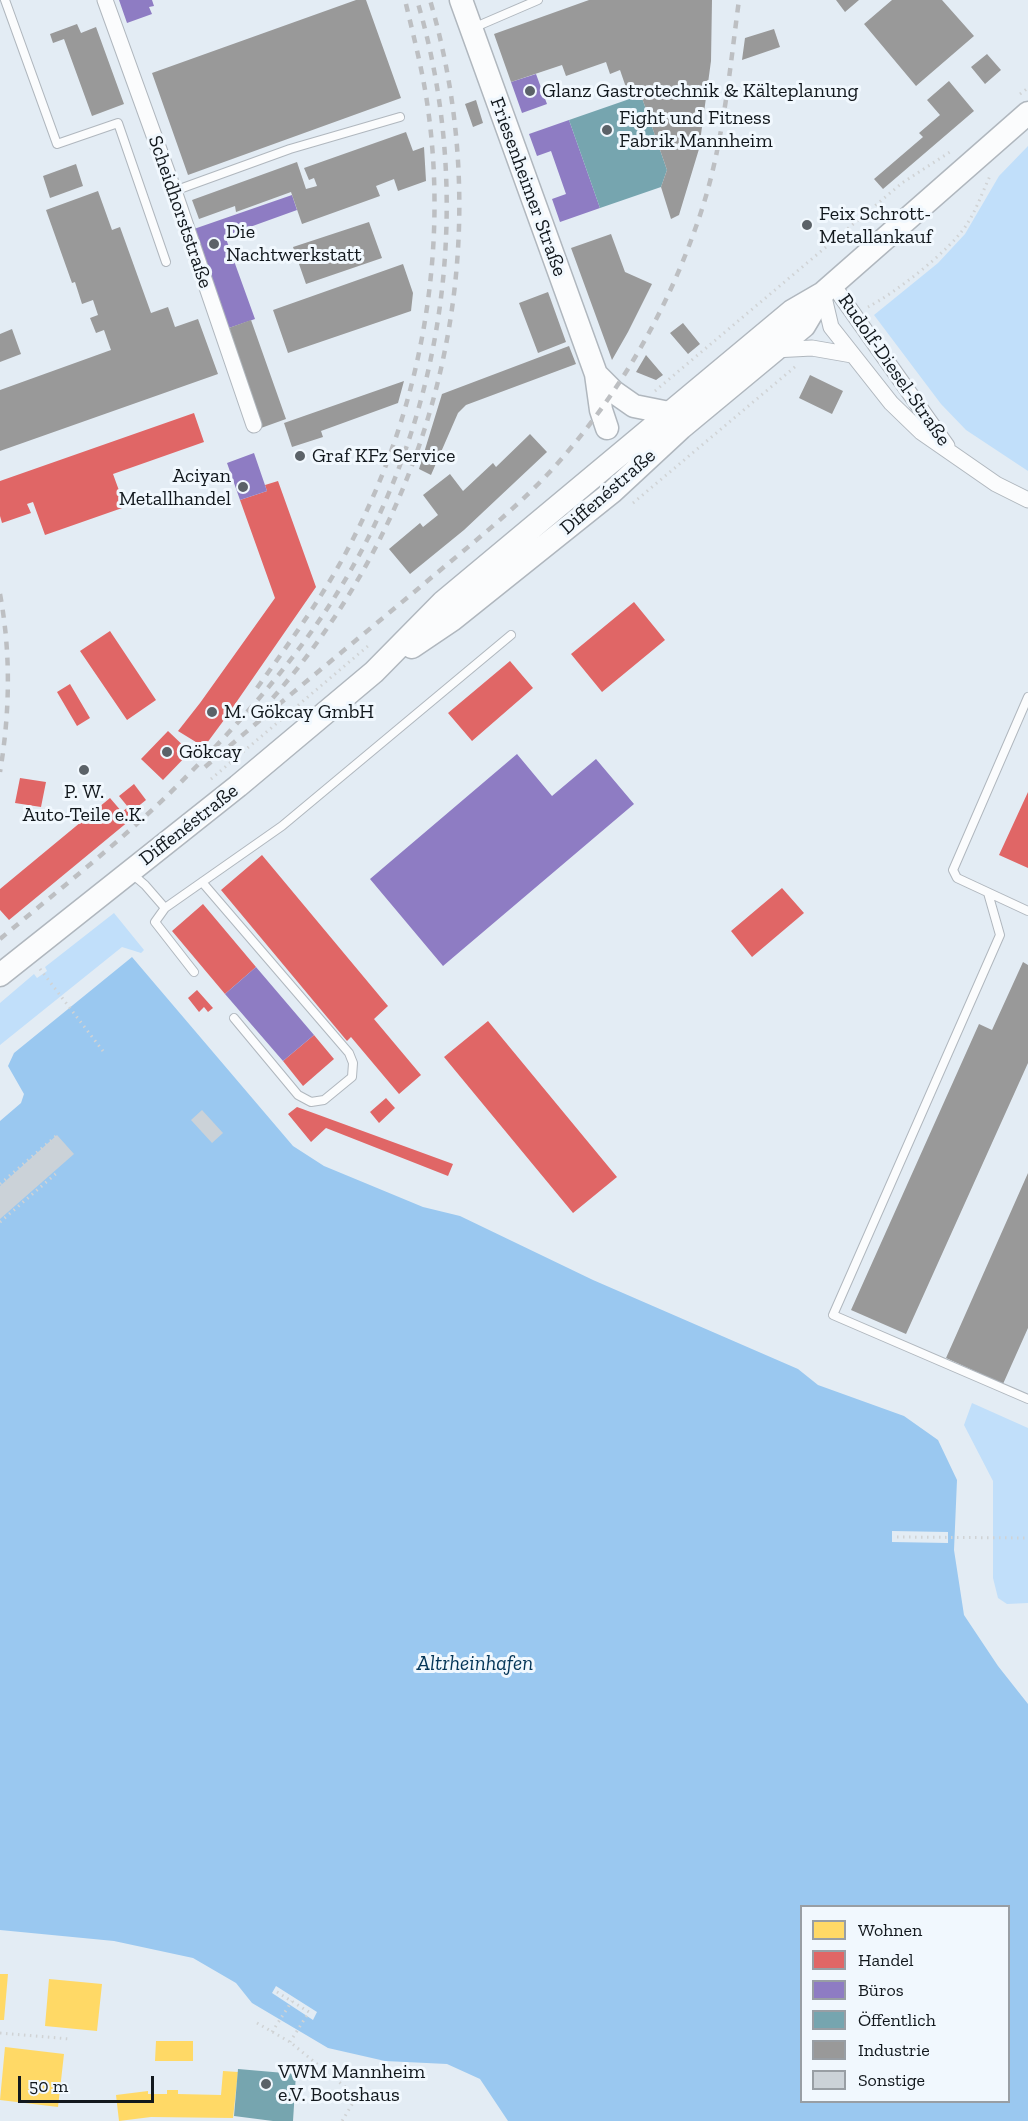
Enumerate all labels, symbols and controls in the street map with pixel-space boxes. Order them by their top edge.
place label: Glanz Gastrotechnik & Kälteplanung [542,79,859,103]
marker: Glanz Gastrotechnik & Kälteplanung [523,84,537,98]
street label: Friesenheimer Straße [484,94,572,280]
place label: Fight und Fitness Fabrik Mannheim [619,106,773,153]
marker: Fight und Fitness Fabrik Mannheim [600,123,614,137]
street label: Scheidhorststraße [143,133,217,291]
place label: Feix Schrott- Metallankauf [819,202,932,249]
marker: Feix Schrott- Metallankauf [800,218,814,232]
place label: Die Nachtwerkstatt [226,220,362,267]
marker: Die Nachtwerkstatt [207,237,221,251]
street label: Rudolf-Diesel-Straße [832,289,956,451]
place label: Graf KFz Service [312,444,455,468]
street label: Diffenéstraße [555,444,661,540]
marker: Graf KFz Service [293,449,307,463]
place label: Aciyan Metallhandel [119,464,231,511]
marker: Aciyan Metallhandel [236,480,250,494]
place label: M. Gökcay GmbH [224,700,374,724]
marker: M. Gökcay GmbH [205,705,219,719]
place label: Gökcay [179,740,242,764]
marker: Gökcay [160,745,174,759]
marker: P. W. Auto-Teile e.K. [77,763,91,777]
street label: Diffenéstraße [135,779,243,871]
place label: P. W. Auto-Teile e.K. [22,780,146,827]
water label: Altrheinhafen [417,1651,533,1677]
legend [800,1905,1010,2103]
text: Wohnen [858,1919,922,1941]
text: Handel [858,1949,914,1971]
text: Büros [858,1979,904,2001]
text: Öffentlich [858,2009,936,2031]
text: Industrie [858,2039,930,2061]
place label: VWM Mannheim e.V. Bootshaus [278,2060,425,2107]
scale bar [21,2064,158,2102]
text: Sonstige [858,2069,925,2091]
text: 50 m [29,2075,68,2097]
marker: VWM Mannheim e.V. Bootshaus [259,2077,273,2091]

